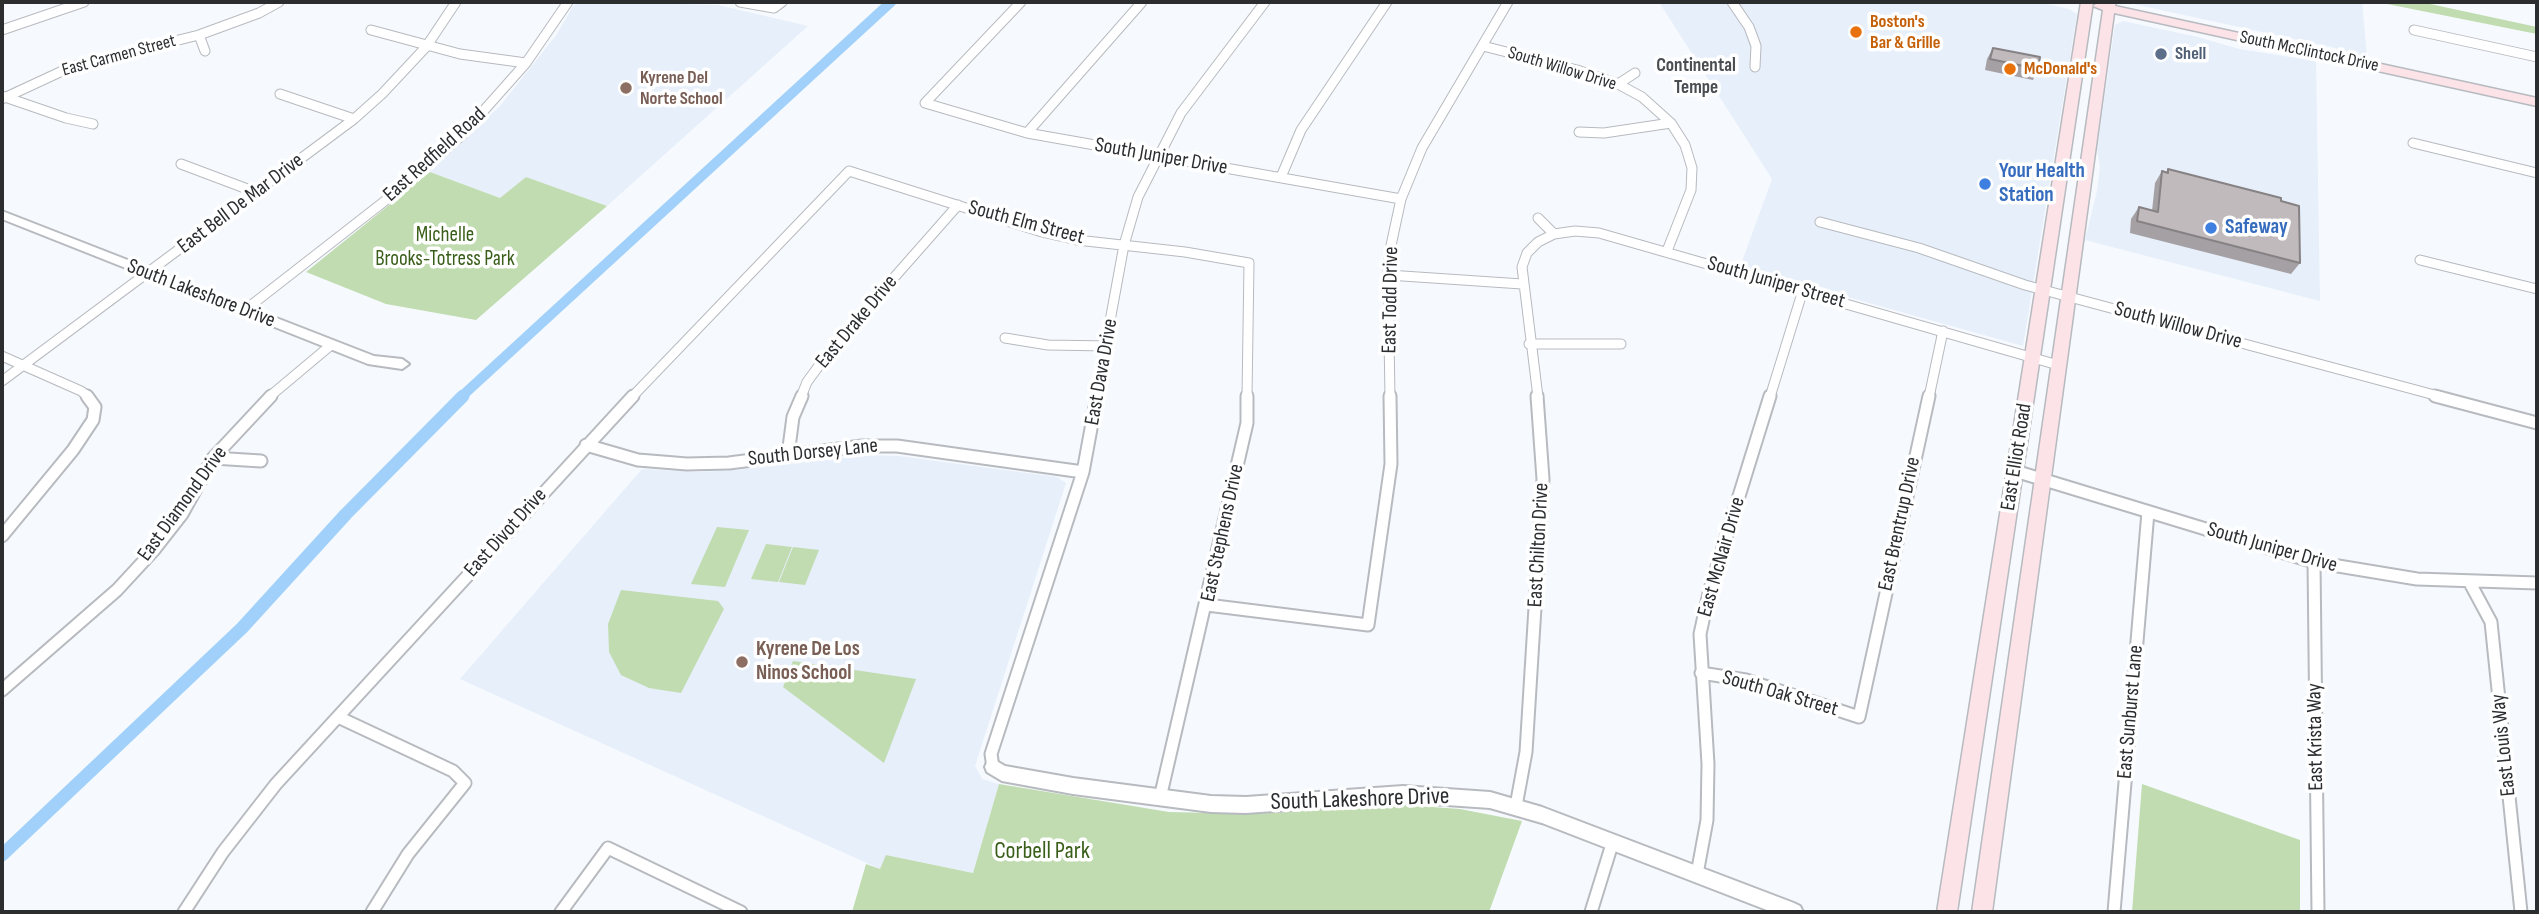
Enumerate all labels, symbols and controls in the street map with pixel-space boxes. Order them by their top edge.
place label: Boston's Bar & Grille [1870,11,1940,54]
marker: Boston's Bar & Grille [1848,24,1864,40]
street label: South McClintock Drive [2238,27,2380,77]
street label: East Carmen Street [60,30,178,82]
street label: South Willow Drive [1505,42,1619,96]
place label: Shell [2175,43,2206,65]
marker: Shell [2153,46,2169,62]
district label: Continental Tempe [1656,55,1736,99]
place label: McDonald's [2024,58,2097,80]
marker: McDonald's [2002,61,2018,77]
place label: Kyrene Del Norte School [640,67,723,110]
marker: Kyrene Del Norte School [618,80,634,96]
street label: East Redfield Road [379,102,491,208]
street label: South Juniper Drive [1093,133,1229,181]
street label: East Bell De Mar Drive [173,148,309,260]
place label: Your Health Station [1999,159,2085,209]
marker: Your Health Station [1977,176,1993,192]
street label: South Elm Street [965,195,1087,251]
place label: Safeway [2225,215,2288,241]
marker: Safeway [2203,220,2219,236]
park label: Michelle Brooks-Totress Park [375,223,515,273]
street label: East Todd Drive [1377,246,1405,354]
street label: South Juniper Street [1704,251,1848,315]
street label: South Lakeshore Drive [123,254,279,334]
street label: East Drake Drive [811,270,903,374]
street label: South Willow Drive [2111,297,2245,355]
street label: East Dava Drive [1080,317,1124,427]
street label: East Elliot Road [1996,402,2038,512]
street label: South Dorsey Lane [747,434,879,472]
street label: East Diamond Drive [133,442,233,566]
street label: East Brentrup Drive [1874,455,1926,593]
street label: East Stephens Drive [1196,462,1250,604]
street label: East Chilton Drive [1523,482,1555,608]
street label: East Divot Drive [459,483,553,583]
street label: East McNair Drive [1693,494,1751,620]
street label: South Juniper Drive [2204,517,2340,579]
place label: Kyrene De Los Ninos School [756,637,860,687]
street label: East Sunburst Lane [2113,644,2149,780]
marker: Kyrene De Los Ninos School [734,654,750,670]
street label: South Oak Street [1719,665,1841,723]
street label: East Krista Way [2302,683,2330,791]
street label: East Louis Way [2486,693,2522,797]
street label: South Lakeshore Drive [1270,782,1450,818]
park label: Corbell Park [994,838,1090,866]

